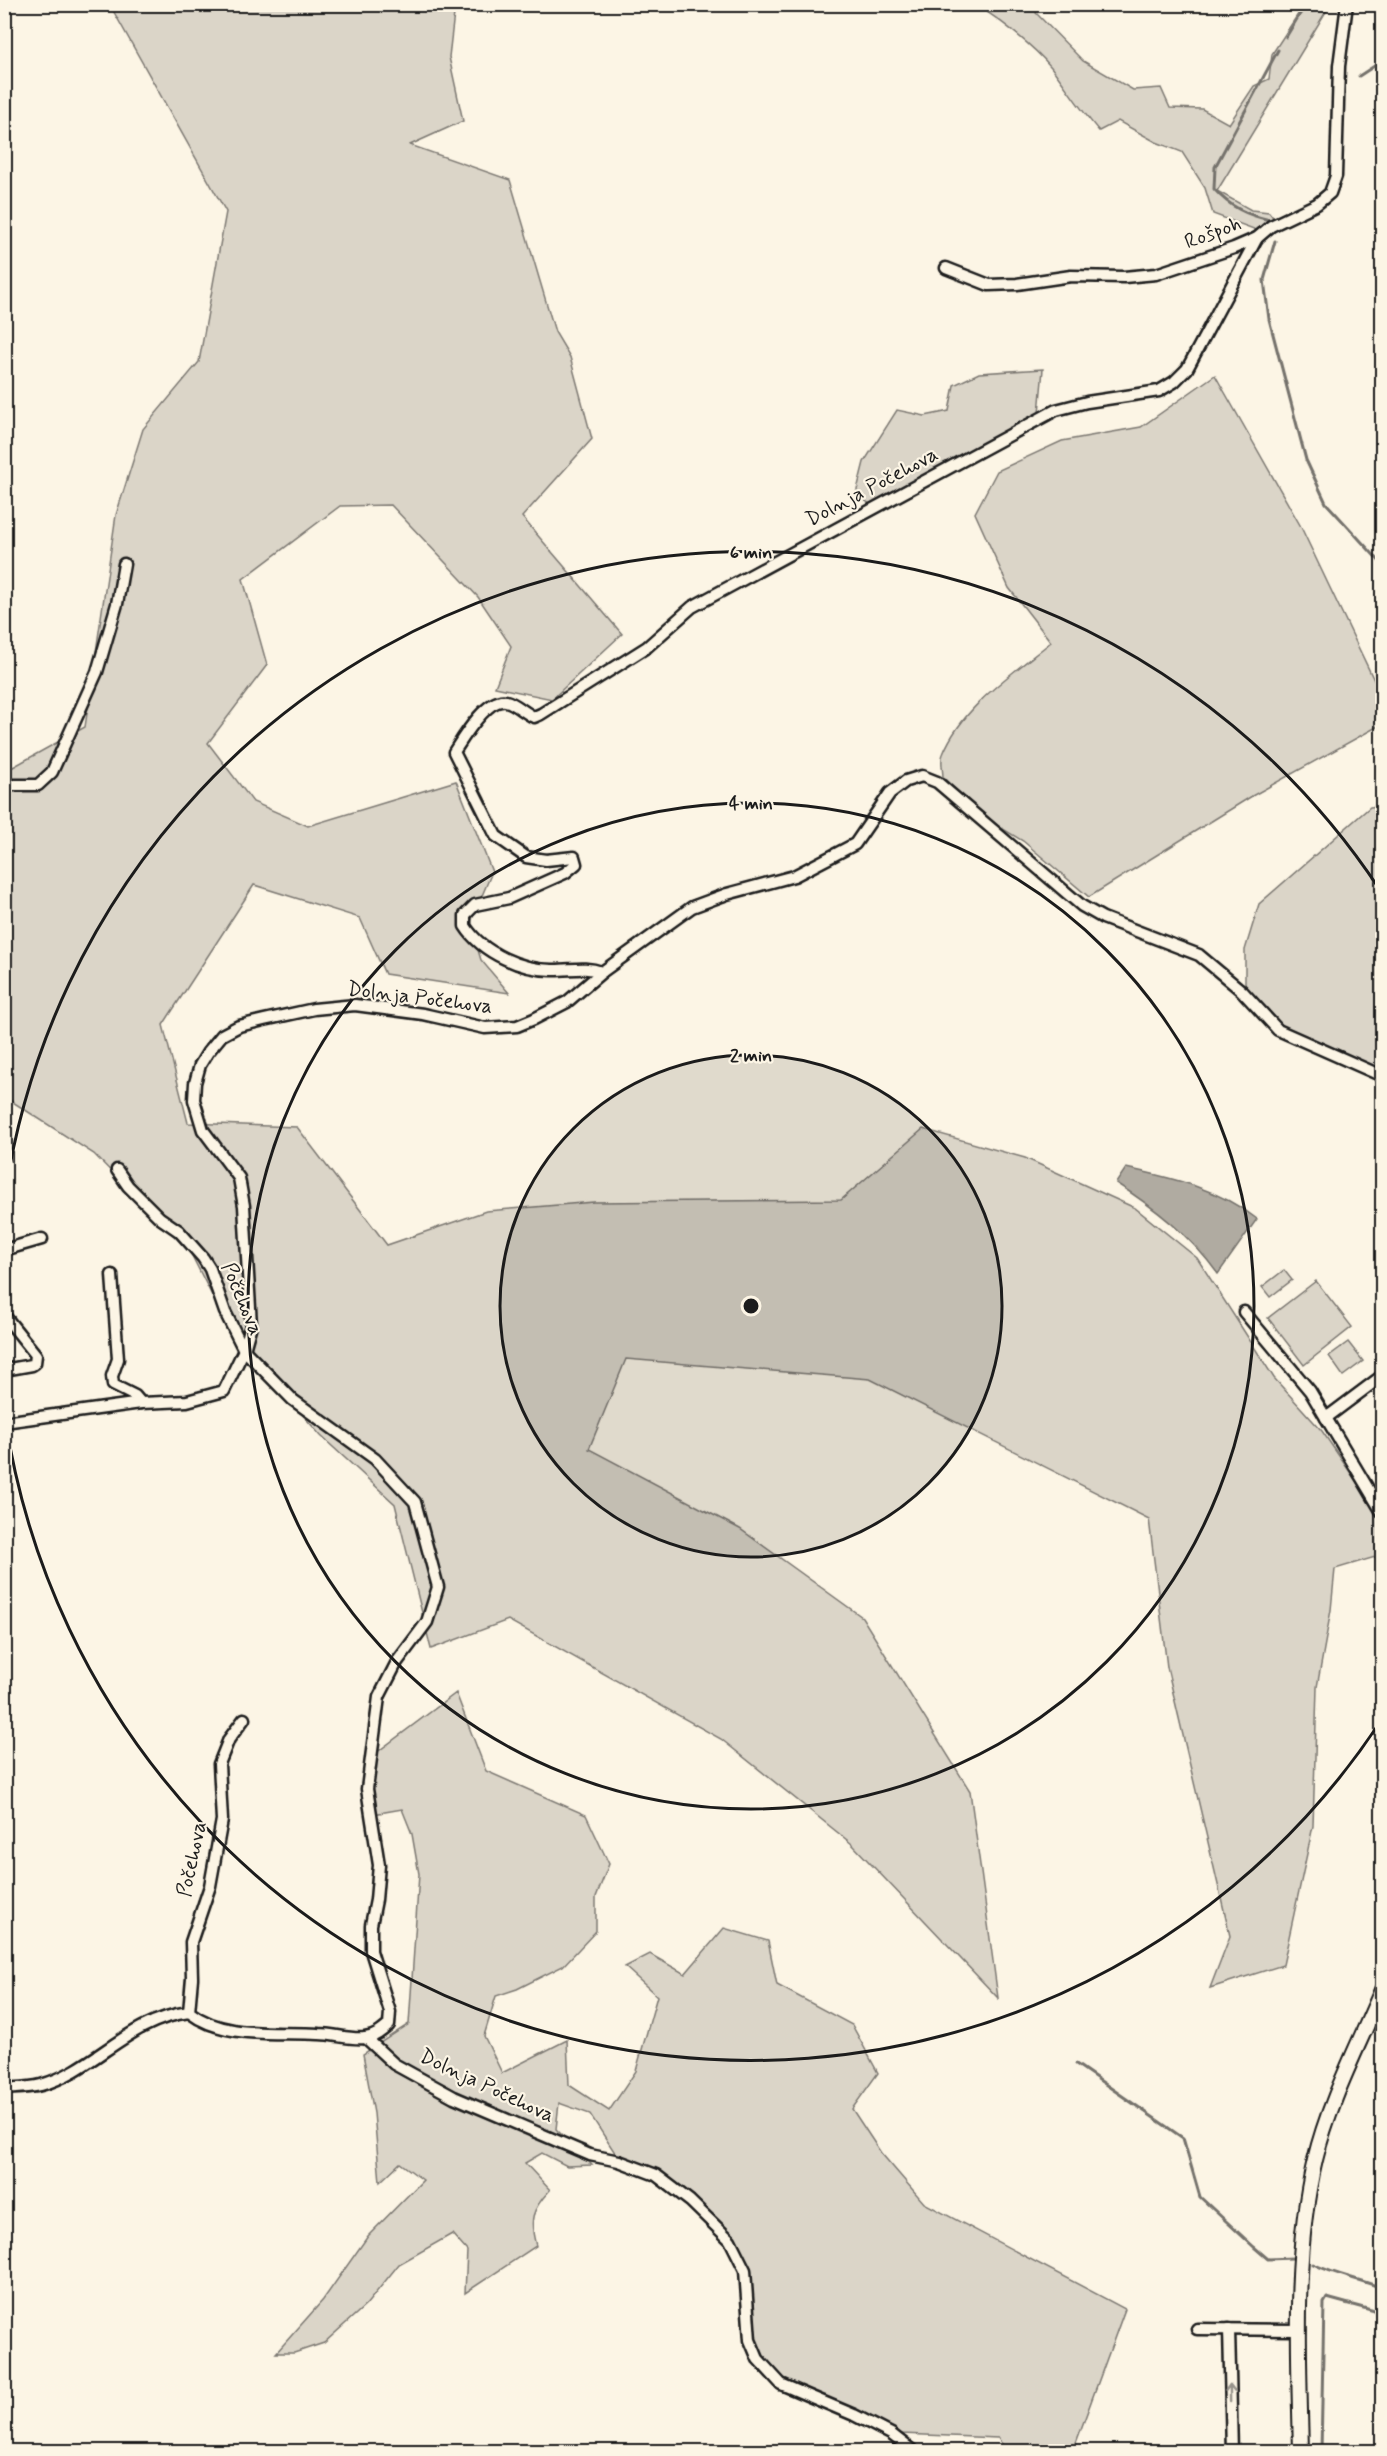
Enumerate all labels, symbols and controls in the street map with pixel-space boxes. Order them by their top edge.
street label: Rošpoh [1181,210,1245,256]
street label: Dolnja Počehova [801,440,943,534]
text: 6 min [730,541,772,565]
text: 4 min [729,792,773,816]
street label: Dolnja Počehova [346,975,494,1021]
text: 2 min [730,1044,772,1068]
street label: Počehova [214,1258,270,1340]
centre of rings [741,1296,761,1316]
street label: Počehova [170,1819,214,1899]
street label: Dolnja Počehova [415,2042,559,2130]
one-way arrow [1225,2384,1236,2404]

